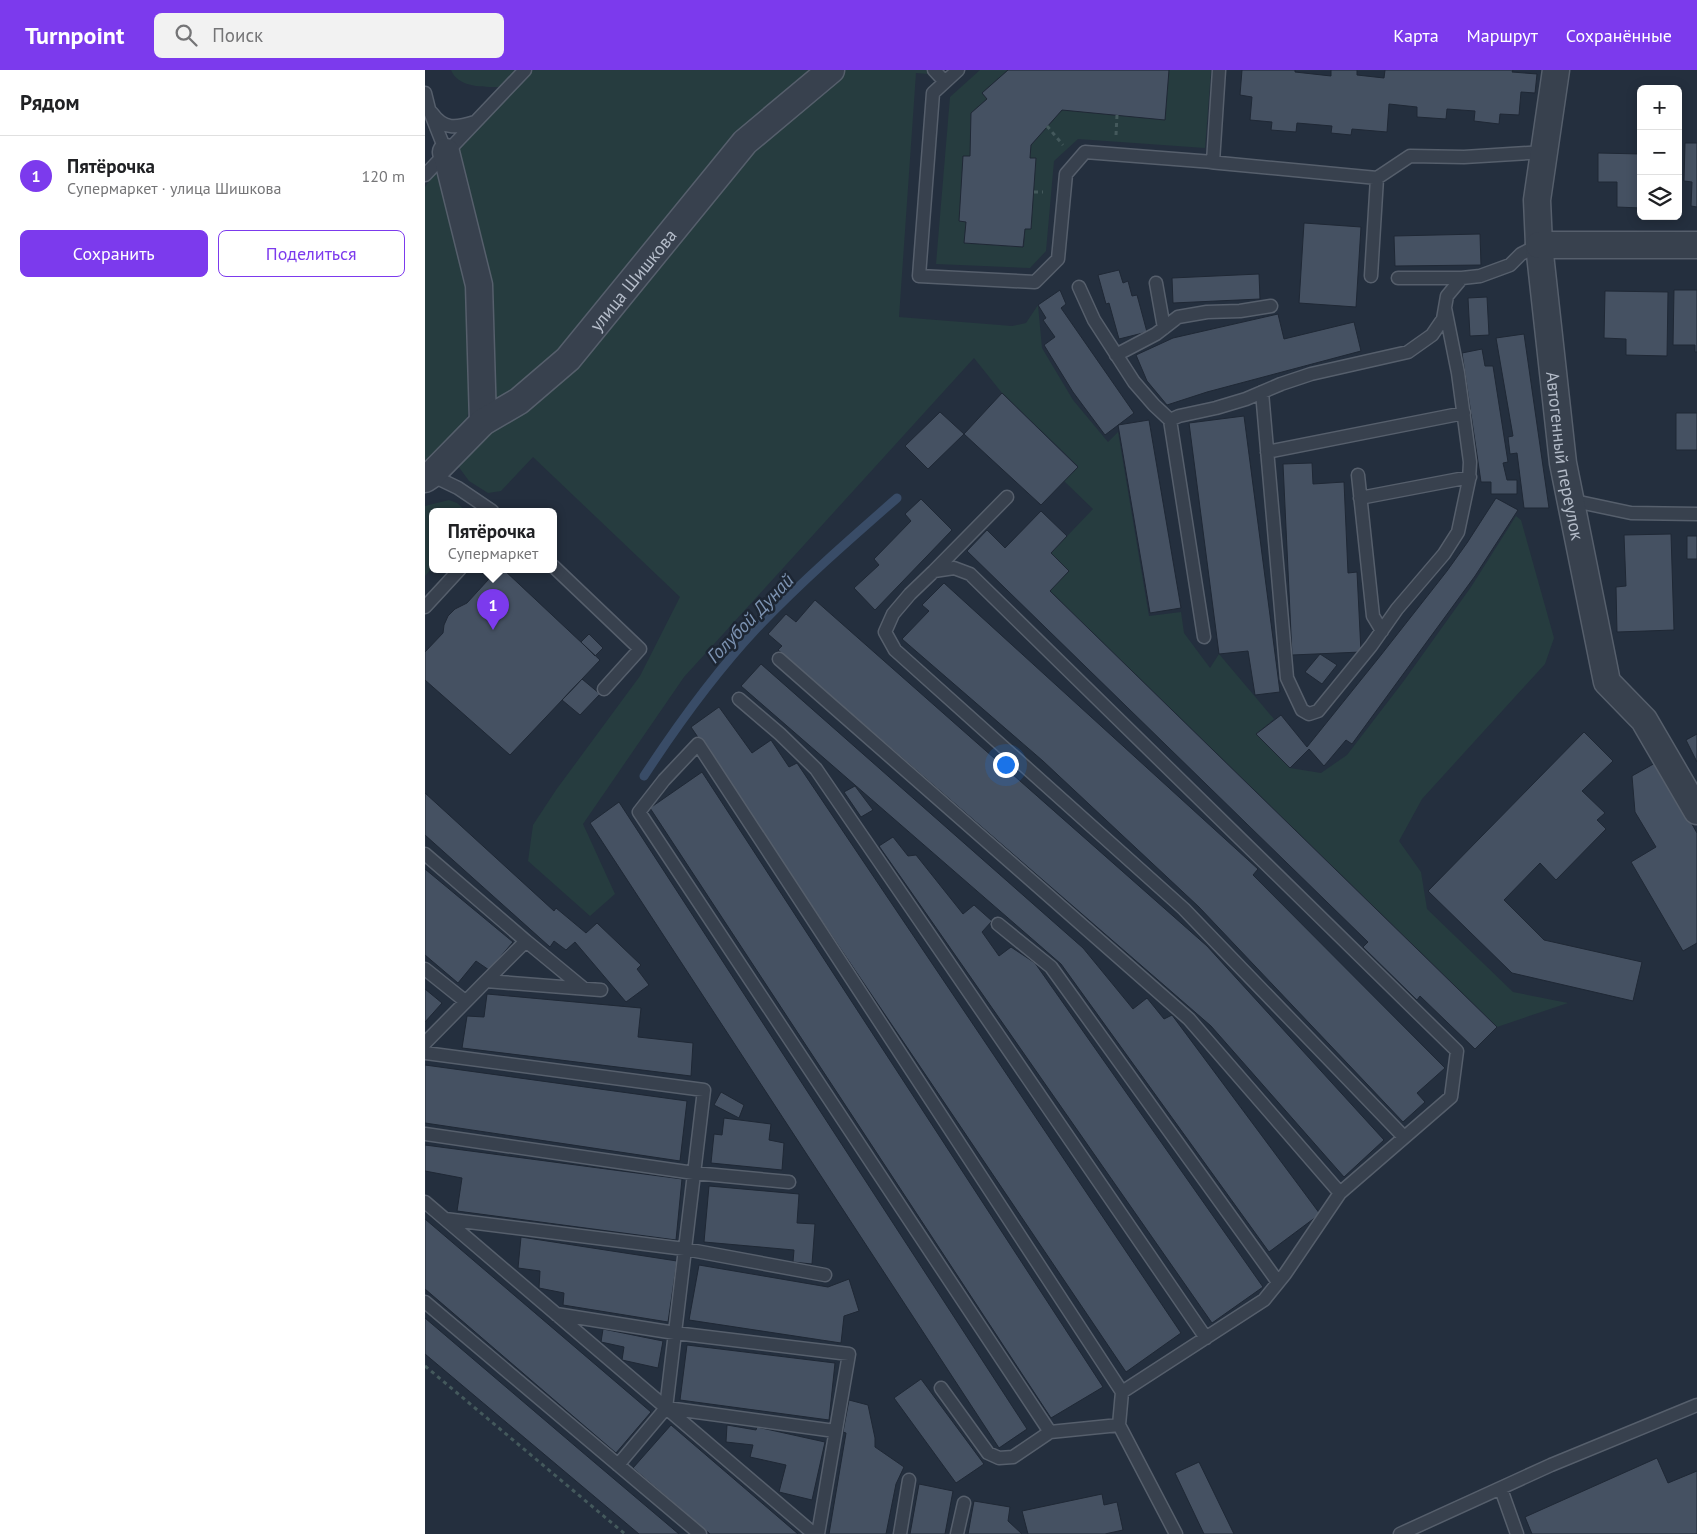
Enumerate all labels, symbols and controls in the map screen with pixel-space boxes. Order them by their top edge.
search box [154,13,504,58]
text: Turnpoint [25,20,124,51]
icon: search [172,21,200,49]
text: Поиск [212,23,263,47]
text: Карта [1393,24,1439,47]
text: Маршрут [1467,24,1538,47]
text: Сохранённые [1566,24,1672,47]
map controls [1637,85,1682,220]
button: + [1637,85,1682,130]
text: Рядом [20,89,79,116]
button: − [1637,130,1682,175]
text: Пятёрочка [67,154,155,178]
text: 1 [31,166,41,186]
text: 120 m [362,166,405,186]
button: layers [1637,175,1682,220]
text: Супермаркет · улица Шишкова [67,178,282,198]
street label: улица Шишкова [584,224,681,336]
button: Сохранить [20,230,208,277]
button: Поделиться [218,230,405,277]
street label: Автогенный переулок [1542,370,1590,543]
popup [429,508,557,573]
text: Пятёрочка [448,519,536,543]
text: Супермаркет [448,543,538,563]
water label: Голубой Дунай [701,568,799,668]
pin: 1 [477,589,509,630]
your location [993,752,1019,778]

